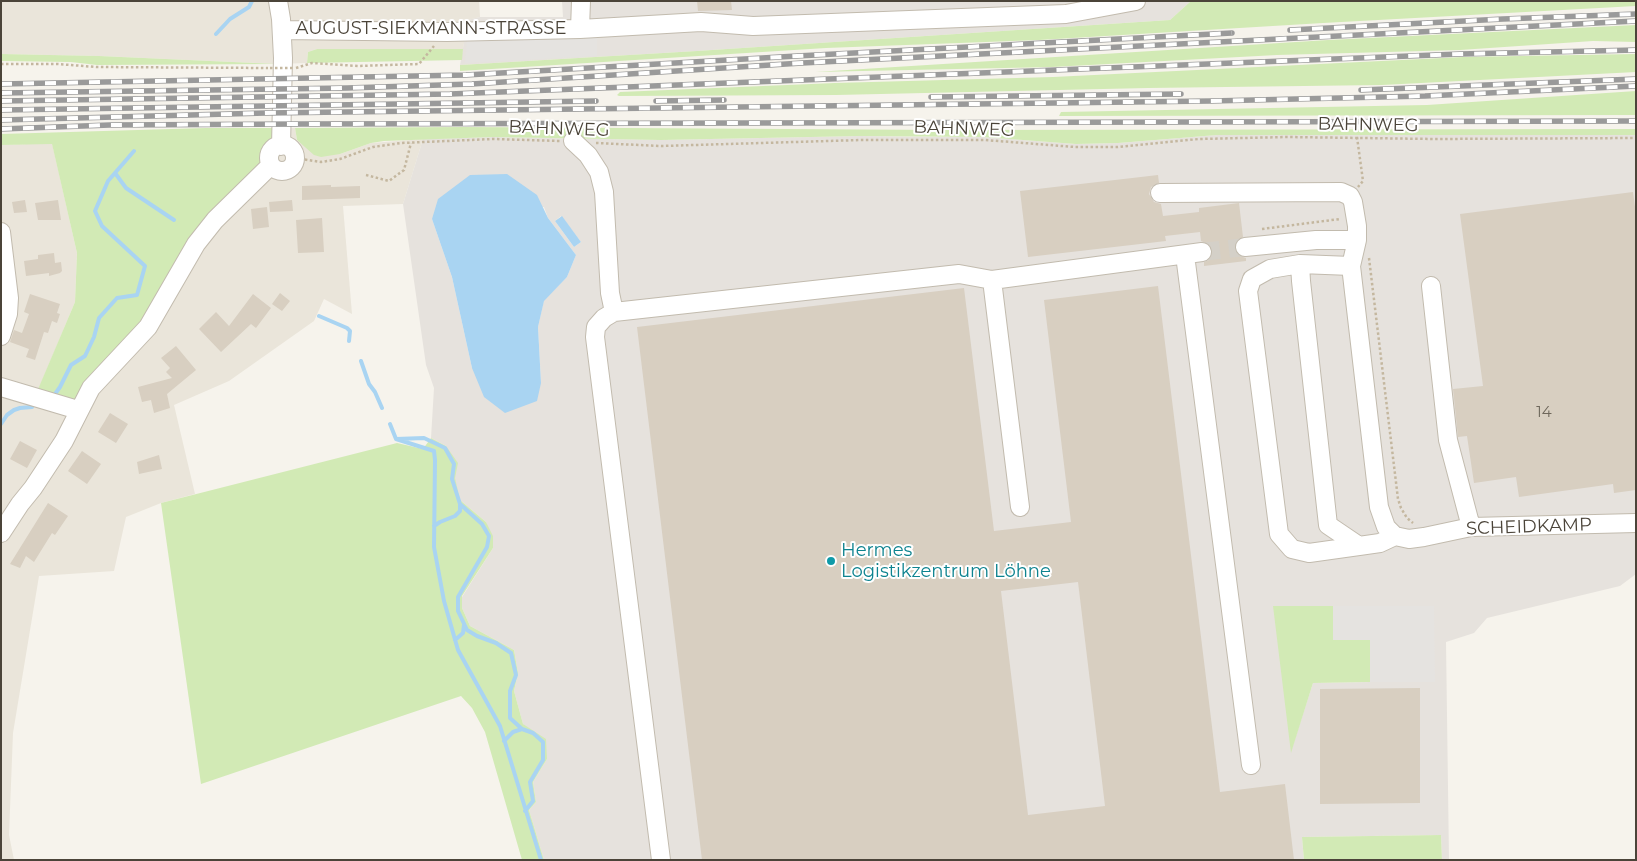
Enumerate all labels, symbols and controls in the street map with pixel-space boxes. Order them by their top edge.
street label: AUGUST-SIEKMANN-STRASSE [296,18,566,40]
street label: BAHNWEG [1317,113,1419,137]
street label: BAHNWEG [508,116,610,142]
street label: BAHNWEG [913,116,1015,142]
house number: 14 [1536,404,1552,422]
street label: SCHEIDKAMP [1466,514,1592,540]
place label: Hermes Logistikzentrum Löhne [841,540,1051,582]
marker: Hermes Logistikzentrum Löhne [825,555,837,567]

